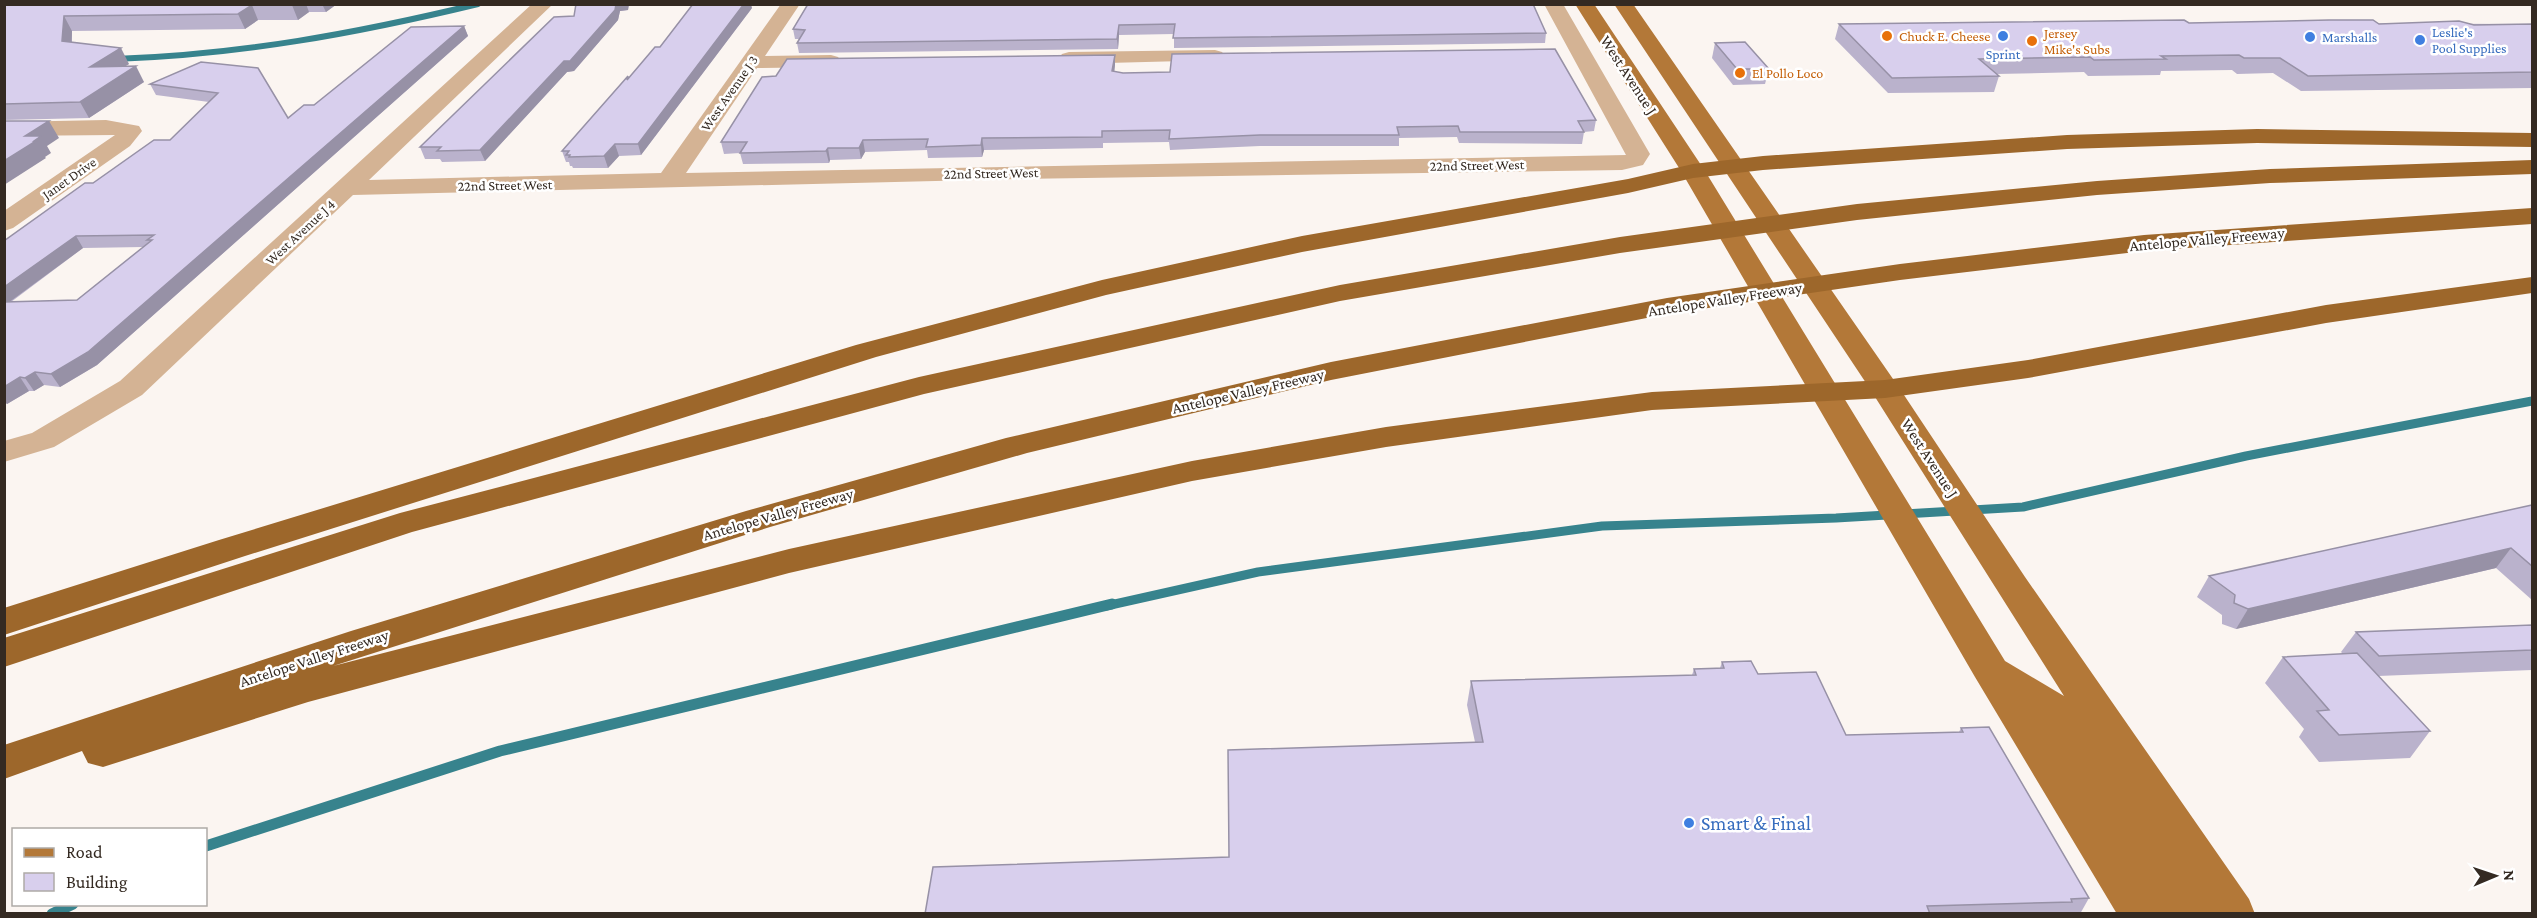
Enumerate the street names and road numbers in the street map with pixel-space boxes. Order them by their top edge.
street label: West Avenue J [1596,32,1661,118]
street label: West Avenue J 3 [697,52,761,134]
street label: Janet Drive [37,154,99,203]
street label: 22nd Street West [1429,156,1525,174]
street label: 22nd Street West [943,164,1039,182]
street label: 22nd Street West [457,176,553,194]
street label: West Avenue J 4 [262,196,338,268]
street label: Antelope Valley Freeway [2129,224,2286,255]
street label: Antelope Valley Freeway [1647,278,1804,321]
street label: Antelope Valley Freeway [1170,365,1327,418]
street label: West Avenue J [1897,415,1962,501]
street label: Antelope Valley Freeway [701,484,856,545]
street label: Antelope Valley Freeway [237,626,392,691]

